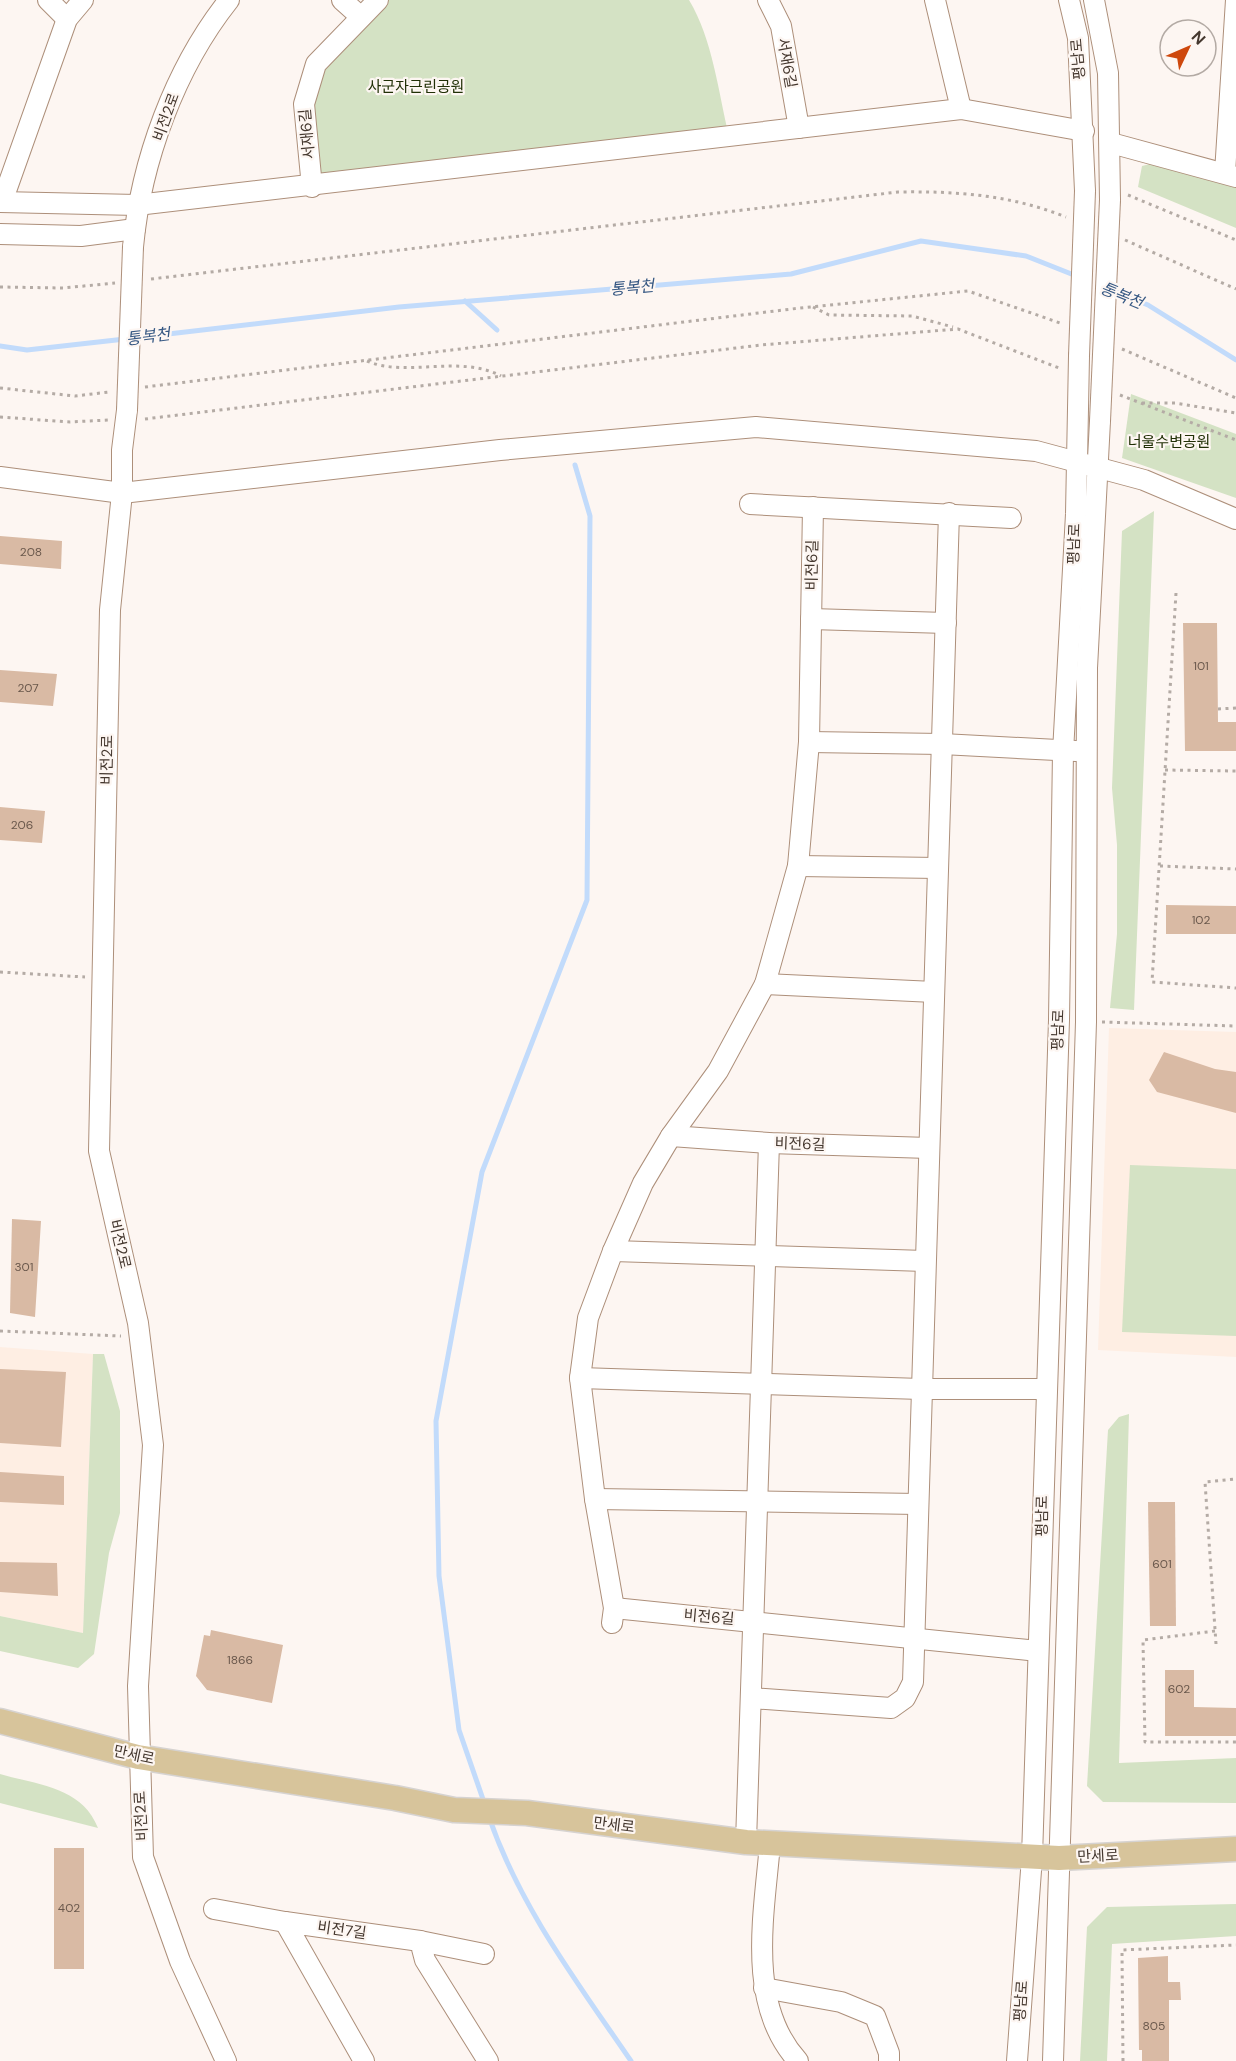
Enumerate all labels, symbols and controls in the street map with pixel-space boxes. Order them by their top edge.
north arrow [1158,18,1218,78]
text: N [1187,26,1210,49]
street label: 서재6길 [773,36,801,90]
street label: 평남로 [1066,38,1090,80]
park label: 사군자근린공원 [368,77,464,97]
street label: 비전2로 [148,90,184,144]
street label: 서재6길 [295,108,319,160]
water label: 통복천 [609,275,657,300]
water label: 통복천 [1097,277,1148,314]
water label: 통복천 [125,323,174,350]
park label: 너울수변공원 [1128,432,1210,452]
street label: 평남로 [1063,523,1085,565]
street label: 비전6길 [802,539,822,591]
house number: 208 [20,544,42,560]
house number: 101 [1193,658,1209,674]
house number: 207 [17,680,39,696]
street label: 비전2로 [97,735,117,785]
house number: 206 [11,817,33,833]
house number: 102 [1192,912,1210,928]
street label: 평남로 [1047,1009,1069,1051]
street label: 비전6길 [774,1133,826,1155]
street label: 비전2로 [105,1217,135,1271]
house number: 301 [14,1259,34,1275]
street label: 평남로 [1032,1495,1052,1537]
house number: 601 [1152,1556,1172,1572]
street label: 비전6길 [683,1605,735,1629]
house number: 1866 [227,1652,253,1668]
house number: 602 [1168,1681,1190,1697]
street label: 만세로 [112,1741,156,1769]
street label: 비전2로 [130,1790,152,1842]
street label: 만세로 [592,1813,636,1837]
street label: 만세로 [1077,1845,1119,1867]
house number: 402 [58,1900,80,1916]
street label: 비전7길 [316,1917,368,1943]
street label: 평남로 [1010,1980,1032,2022]
house number: 805 [1143,2018,1165,2034]

